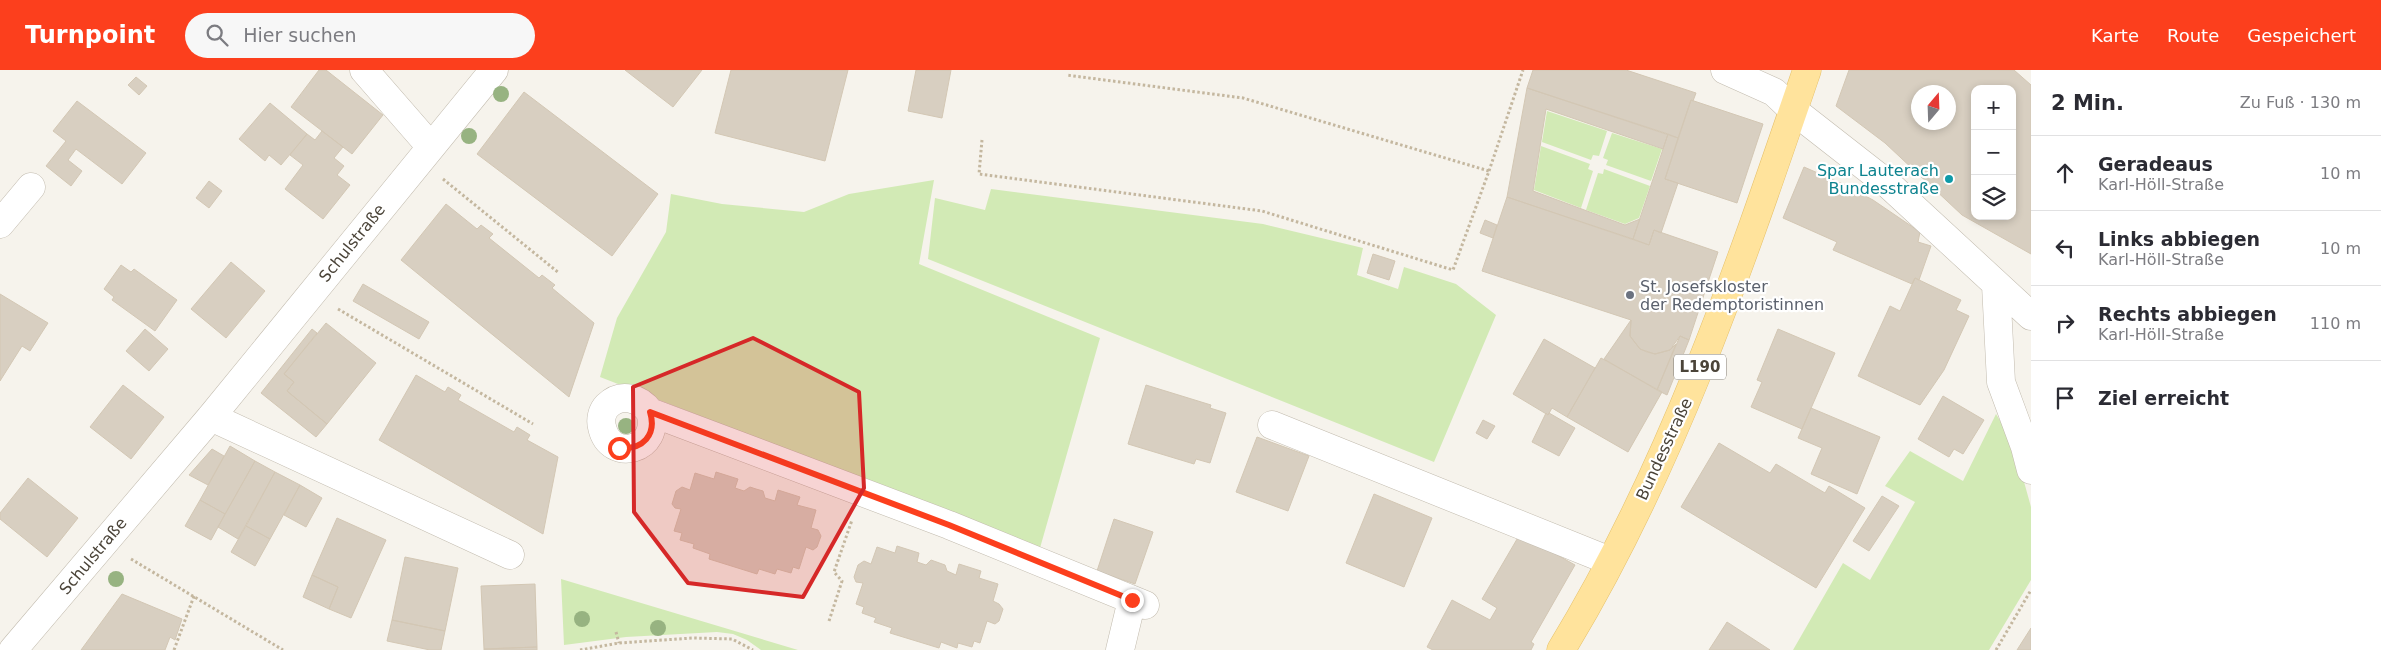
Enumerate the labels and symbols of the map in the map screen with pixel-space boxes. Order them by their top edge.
north arrow [1911,85,1956,130]
place label: Spar Lauterach Bundesstraße [1817,161,1939,198]
marker: Spar Lauterach Bundesstraße [1943,173,1955,185]
street label: Schulstraße [315,200,389,286]
place label: St. Josefskloster der Redemptoristinnen [1640,277,1824,314]
marker: St. Josefskloster der Redemptoristinnen [1624,289,1636,301]
road number: L190 [1674,354,1726,380]
street label: Bundesstraße [1632,395,1696,503]
route start [608,437,631,460]
street label: Schulstraße [55,514,131,598]
route end [1121,589,1144,612]

